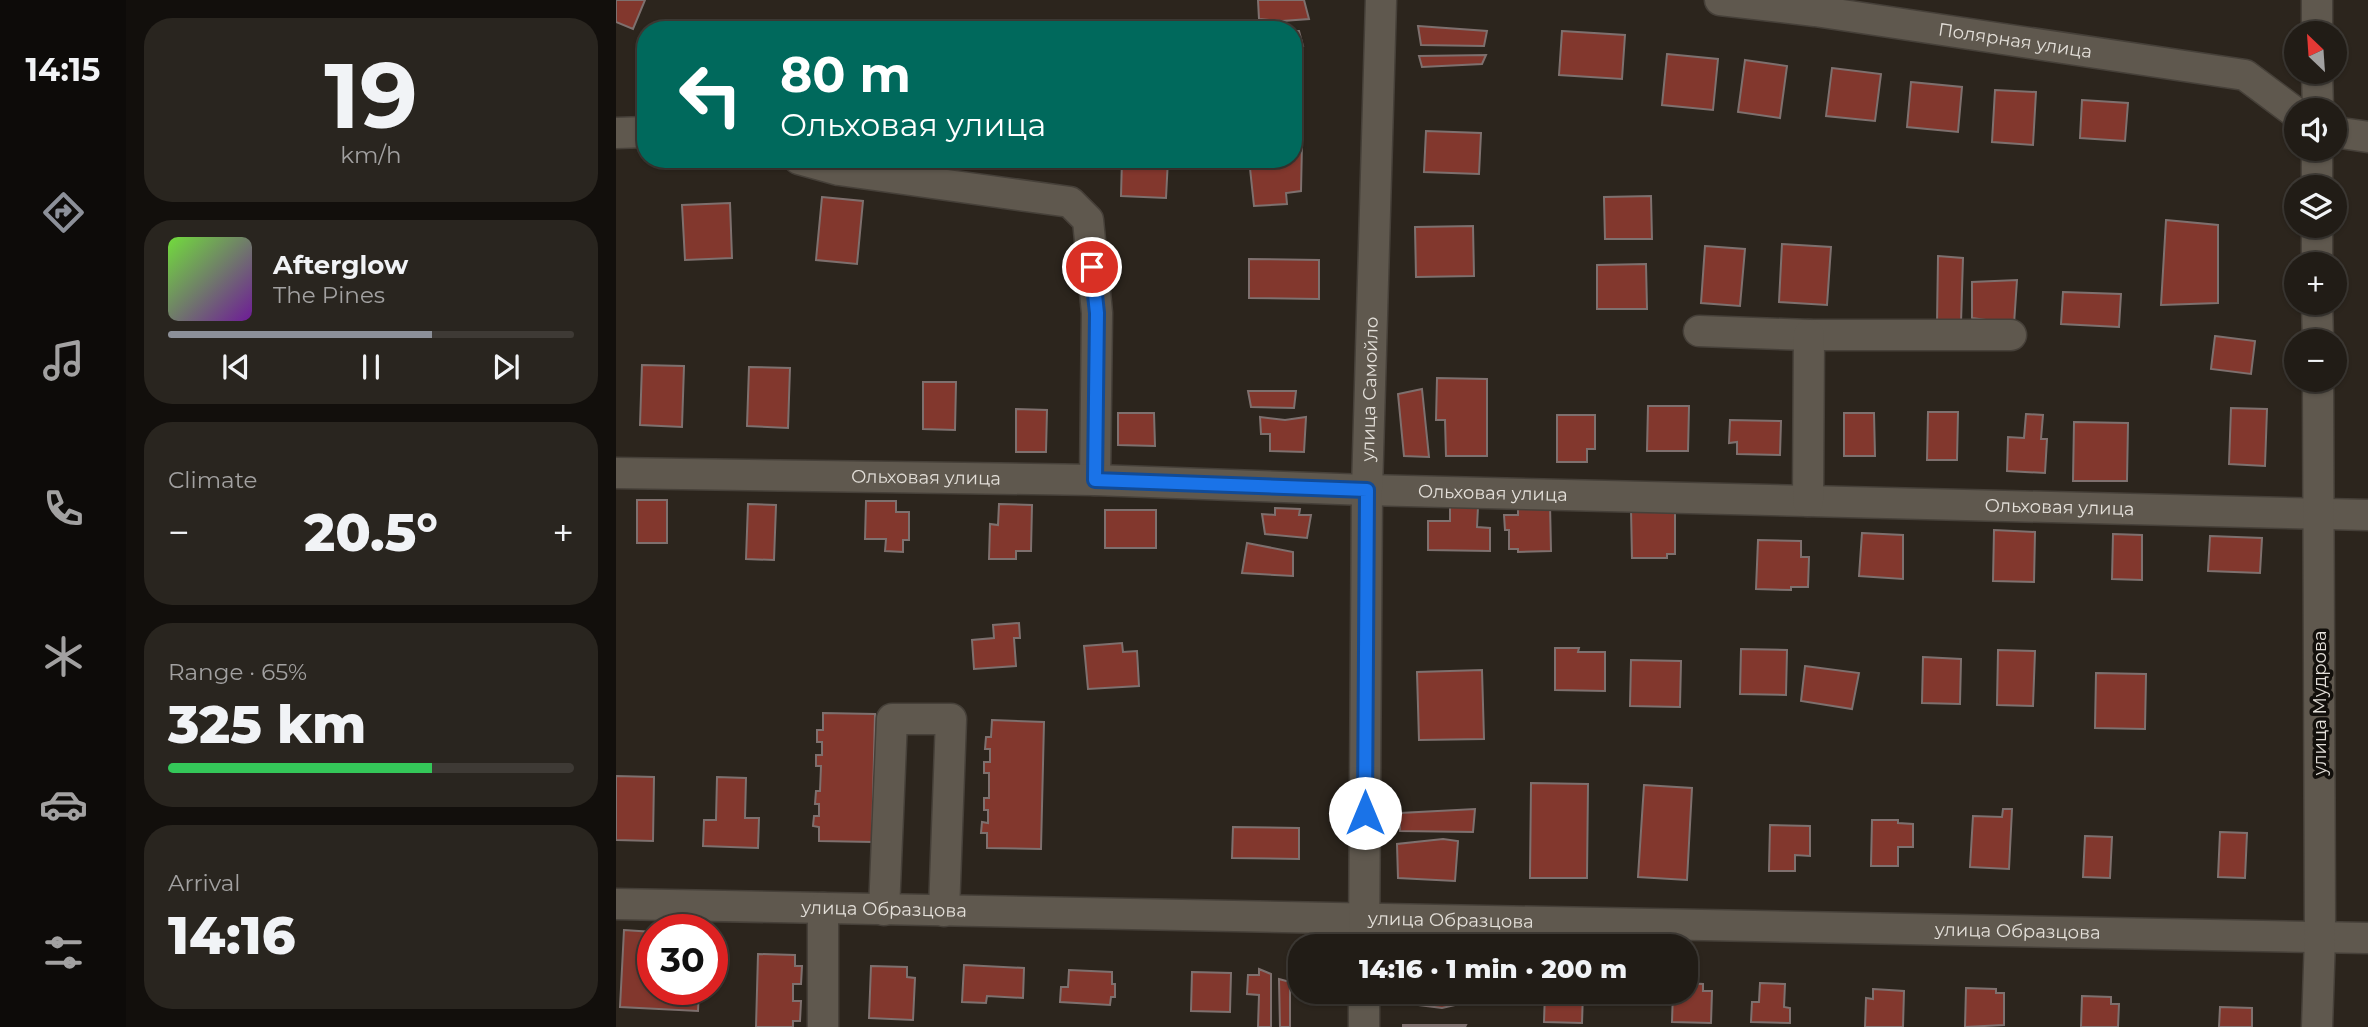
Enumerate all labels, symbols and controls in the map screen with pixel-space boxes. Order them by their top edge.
street label: Полярная улица [1937,18,2094,63]
north arrow [2284,21,2347,84]
map controls [2284,21,2347,392]
text: 19 [324,40,418,151]
text: 80 m [780,45,911,104]
icon: left [665,49,756,140]
text: 14:15 [26,50,100,89]
button: sound [2284,98,2347,161]
text: Ольховая улица [780,105,1046,144]
text: km/h [340,141,402,169]
button: layers [2284,175,2347,238]
icon: directions [39,188,88,237]
pin [1062,237,1122,297]
icon: arrive [1073,248,1111,286]
text: Afterglow [273,249,408,281]
button: + [2284,252,2347,315]
text: The Pines [273,281,385,309]
street label: улица Самойло [1357,316,1383,463]
button: − [2284,329,2347,392]
icon: music [39,336,88,385]
icon: previous [217,348,255,386]
icon: pause [352,348,390,386]
icon: next [487,348,525,386]
street label: Ольховая улица [851,465,1001,490]
text: Climate [168,466,257,494]
street label: Ольховая улица [1418,480,1568,506]
icon: phone [39,484,88,533]
street label: Ольховая улица [1984,494,2135,520]
text: 20.5° [304,501,438,564]
text: − [168,509,190,556]
text: + [552,509,574,556]
street label: улица Мудрова [2309,631,2331,776]
icon: climate [39,632,88,681]
text: Range · 65% [168,658,307,686]
text: 325 km [168,693,366,756]
position arrow [1328,776,1402,850]
icon: car [39,780,88,829]
text: Arrival [168,869,241,897]
street label: улица Образцова [800,897,967,922]
text: 14:16 [168,904,295,967]
street label: улица Образцова [1367,908,1534,933]
speed limit sign: 30 [637,914,728,1005]
street label: улица Образцова [1934,919,2101,944]
icon: filters [39,928,88,977]
text: 14:16 · 1 min · 200 m [1359,953,1627,985]

